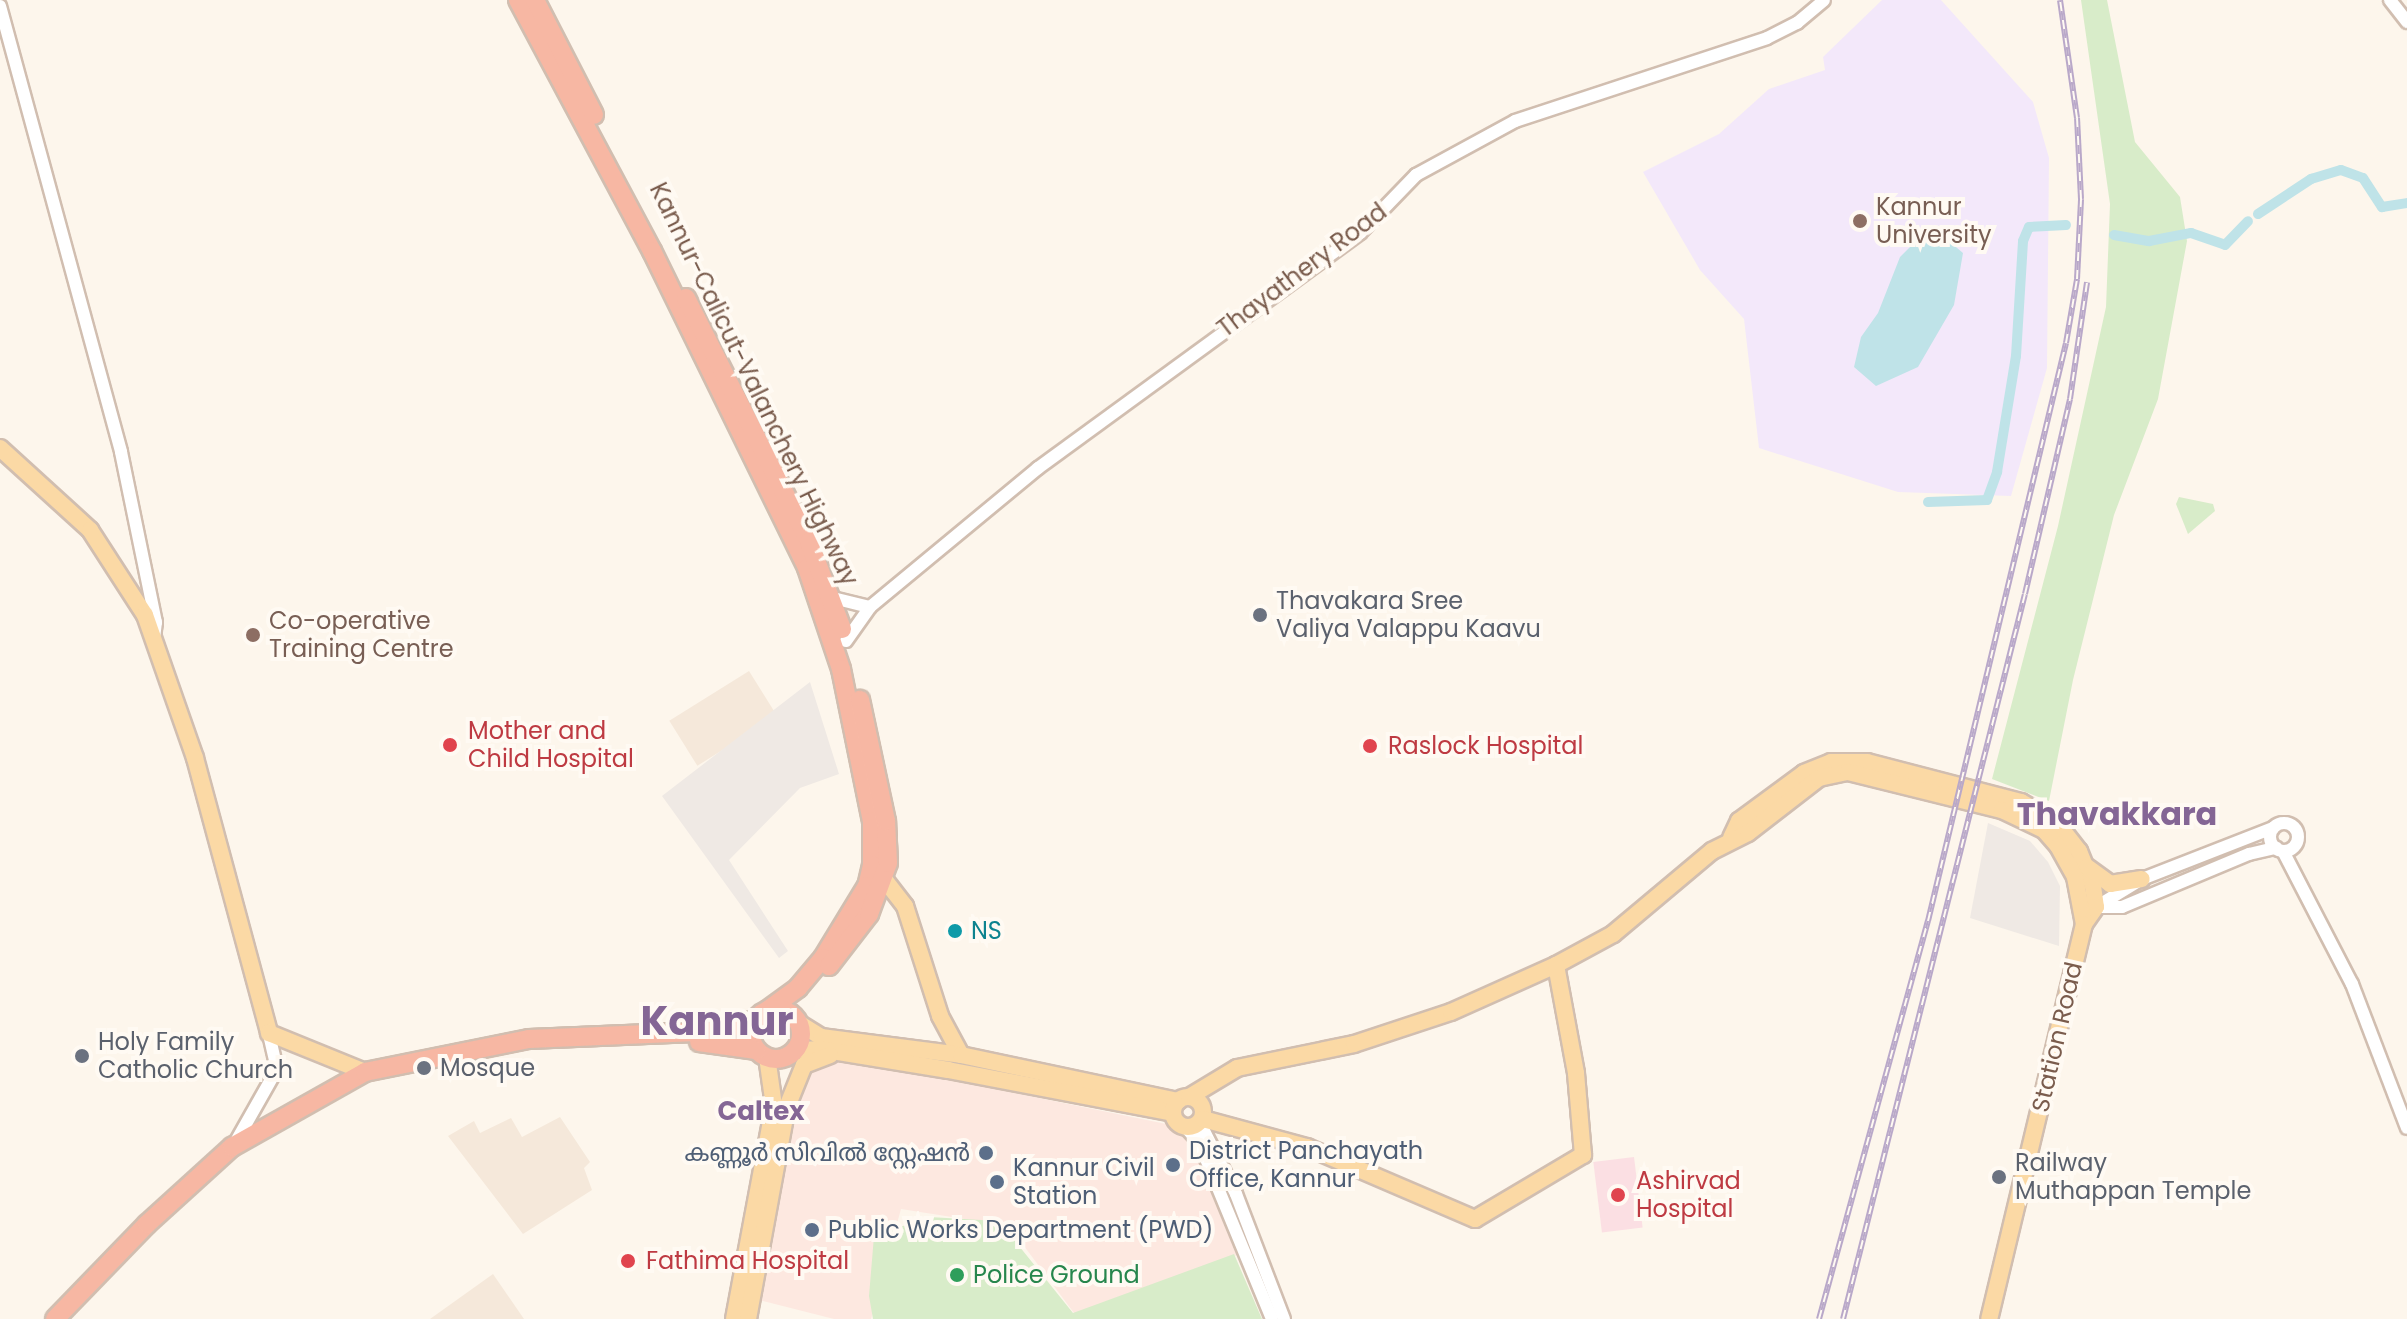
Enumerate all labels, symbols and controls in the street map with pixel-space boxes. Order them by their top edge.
street label: Kannur-Calicut-Valanchery Highway [644,178,864,590]
place label: Kannur University [1876,193,1991,249]
street label: Thayathery Road [1212,197,1392,343]
marker: Kannur University [1851,212,1869,230]
place label: Thavakara Sree Valiya Valappu Kaavu [1276,587,1541,643]
marker: Thavakara Sree Valiya Valappu Kaavu [1251,606,1269,624]
place label: Co-operative Training Centre [269,607,454,663]
marker: Co-operative Training Centre [244,626,262,644]
place label: Mother and Child Hospital [468,717,634,773]
place label: Raslock Hospital [1388,732,1583,760]
marker: Mother and Child Hospital [439,734,461,756]
marker: Raslock Hospital [1359,735,1381,757]
district label: Thavakkara [2017,795,2217,833]
place label: NS [971,917,1002,945]
marker: NS [946,922,964,940]
street label: Station Road [2026,959,2088,1115]
district label: Kannur [640,997,794,1045]
place label: Holy Family Catholic Church [98,1028,293,1084]
marker: Holy Family Catholic Church [73,1047,91,1065]
place label: Mosque [440,1054,535,1082]
marker: Mosque [415,1059,433,1077]
district label: Caltex [718,1096,804,1128]
place label: District Panchayath Office, Kannur [1189,1137,1423,1193]
place label: കണ്ണൂർ സിവിൽ സ്റ്റേഷൻ [685,1139,970,1167]
marker: കണ്ണൂർ സിവിൽ സ്റ്റേഷൻ [977,1144,995,1162]
place label: Railway Muthappan Temple [2015,1149,2251,1205]
place label: Kannur Civil Station [1013,1154,1155,1210]
marker: District Panchayath Office, Kannur [1164,1156,1182,1174]
place label: Ashirvad Hospital [1636,1167,1741,1223]
marker: Railway Muthappan Temple [1990,1168,2008,1186]
marker: Kannur Civil Station [988,1173,1006,1191]
marker: Ashirvad Hospital [1607,1184,1629,1206]
place label: Public Works Department (PWD) [828,1216,1213,1244]
marker: Public Works Department (PWD) [803,1221,821,1239]
place label: Fathima Hospital [646,1247,849,1275]
marker: Fathima Hospital [617,1250,639,1272]
place label: Police Ground [973,1261,1140,1289]
marker: Police Ground [948,1266,966,1284]

